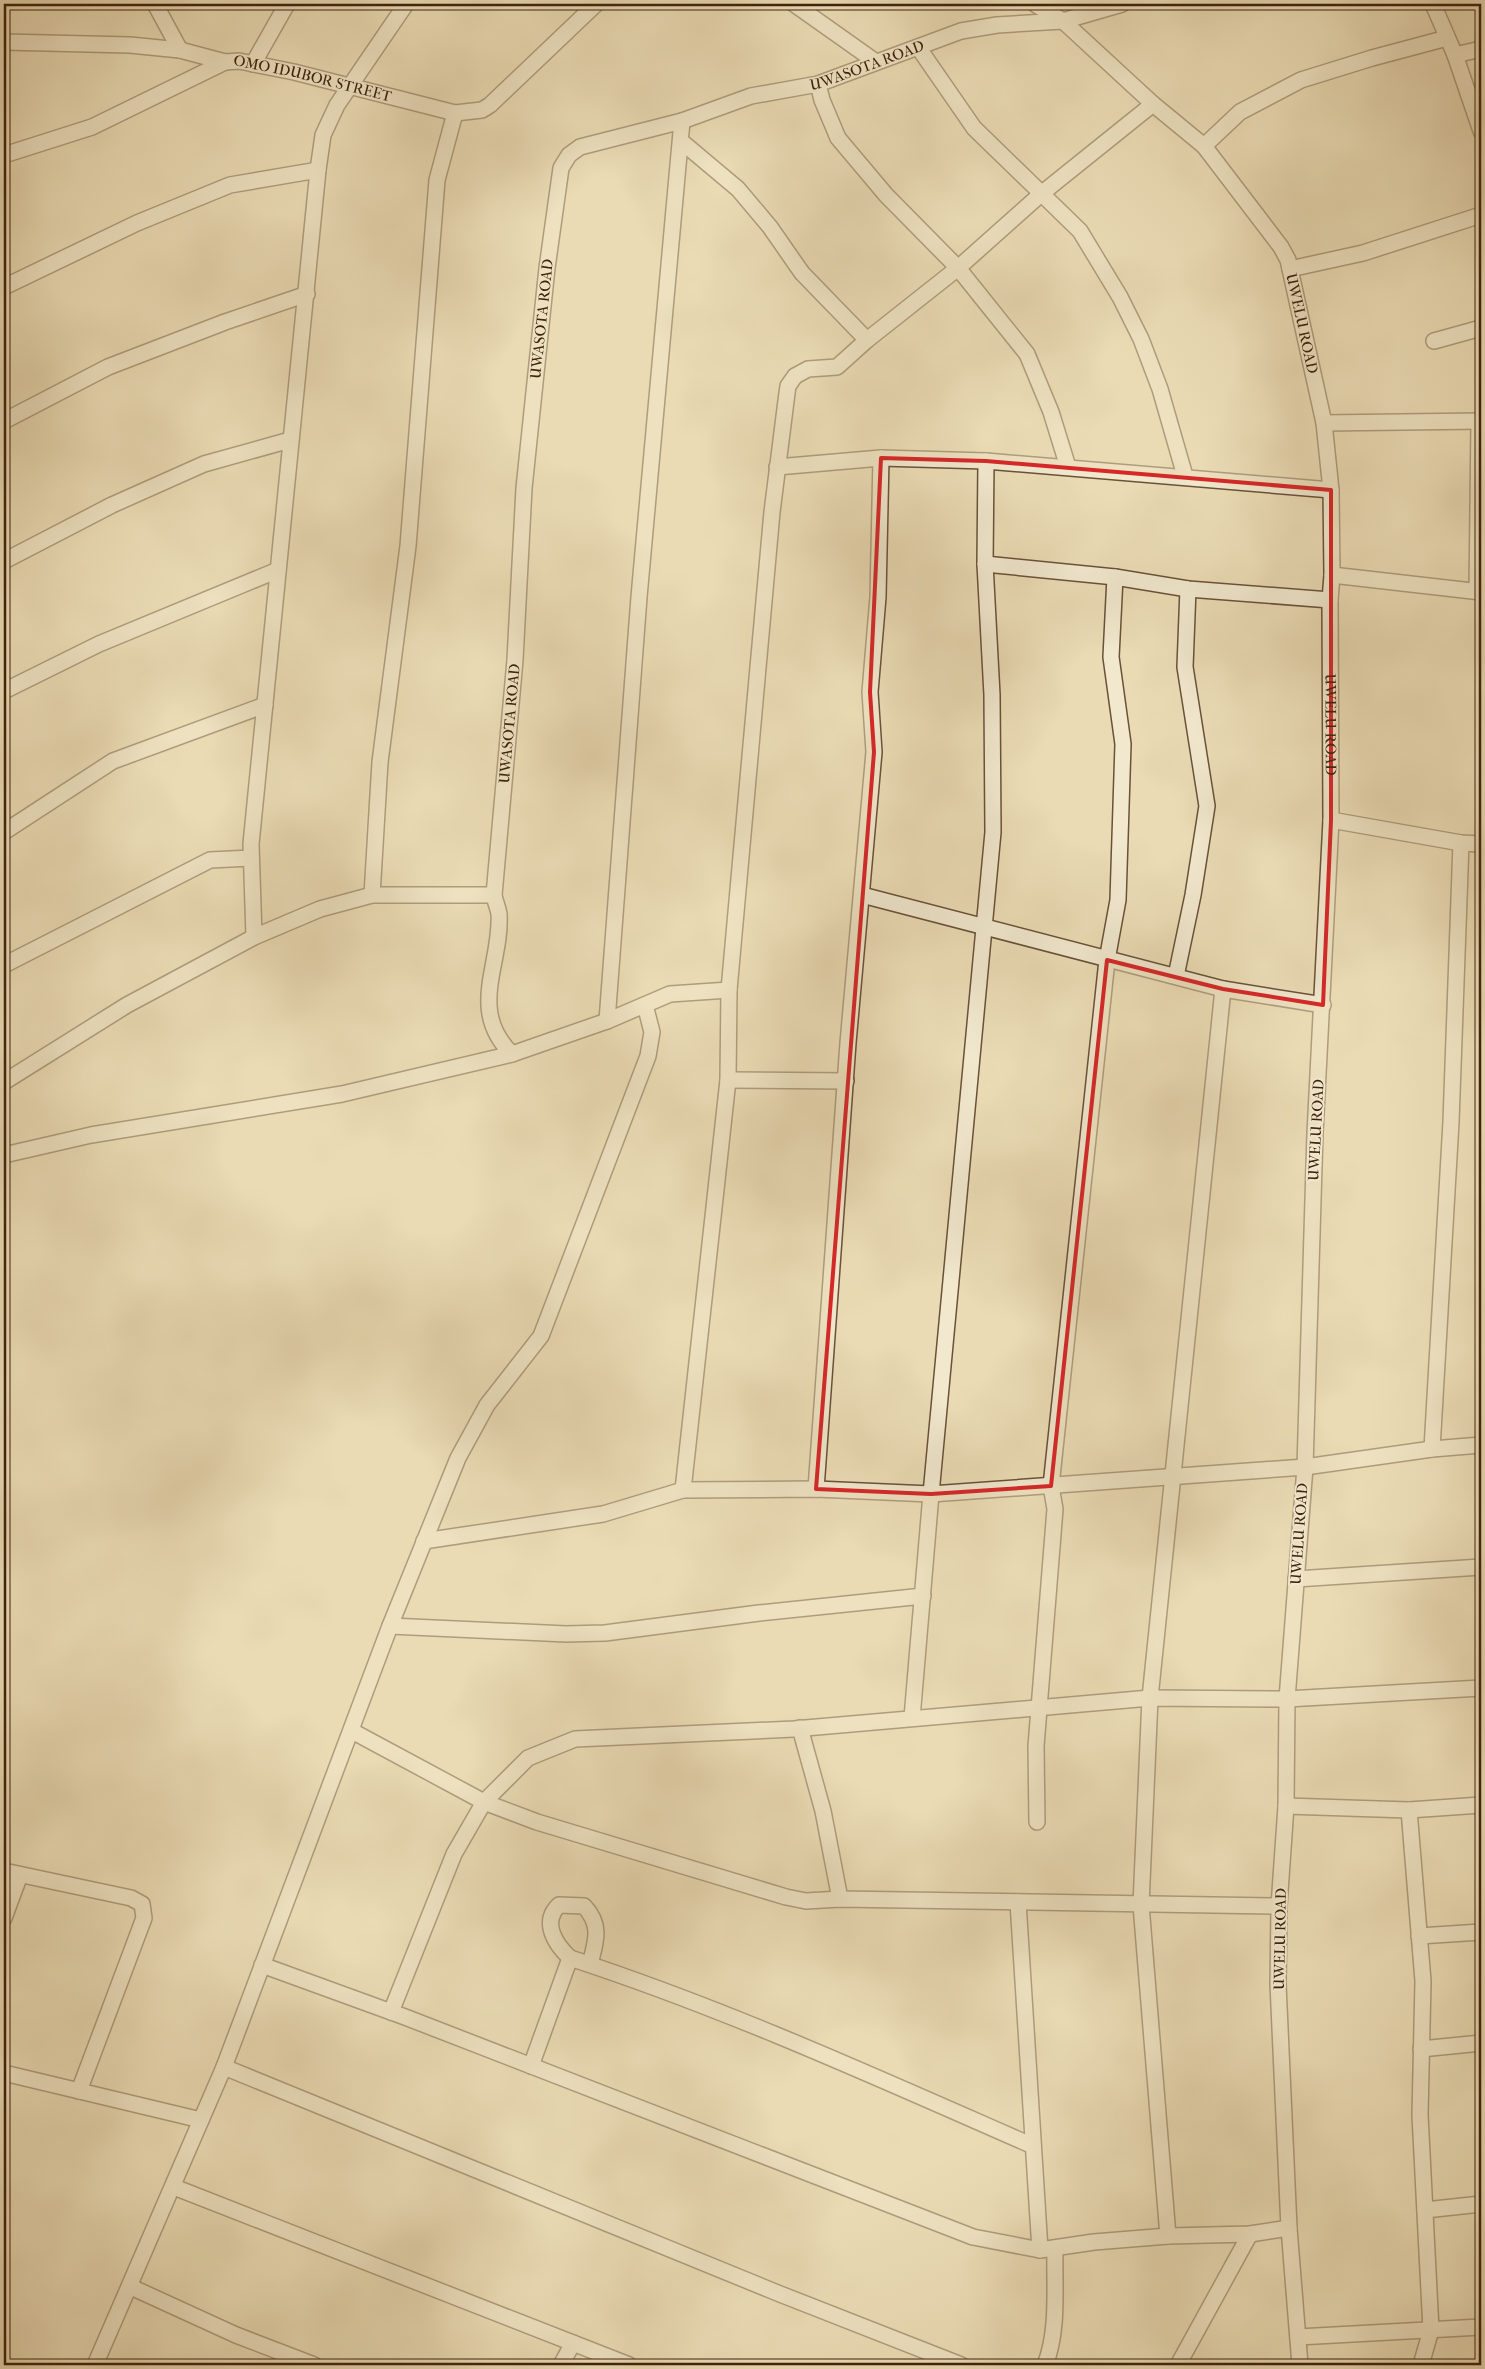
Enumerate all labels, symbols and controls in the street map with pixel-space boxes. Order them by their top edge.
street label: UWASOTA ROAD [808,36,927,94]
street label: OMO IDUBOR STREET [232,51,394,106]
street label: UWASOTA ROAD [526,258,557,380]
street label: UWELU ROAD [1282,272,1322,375]
street label: UWASOTA ROAD [495,663,524,784]
street label: UWELU ROAD [1321,673,1340,776]
street label: UWELU ROAD [1304,1078,1328,1182]
street label: UWELU ROAD [1286,1482,1312,1586]
street label: UWELU ROAD [1270,1888,1290,1990]

